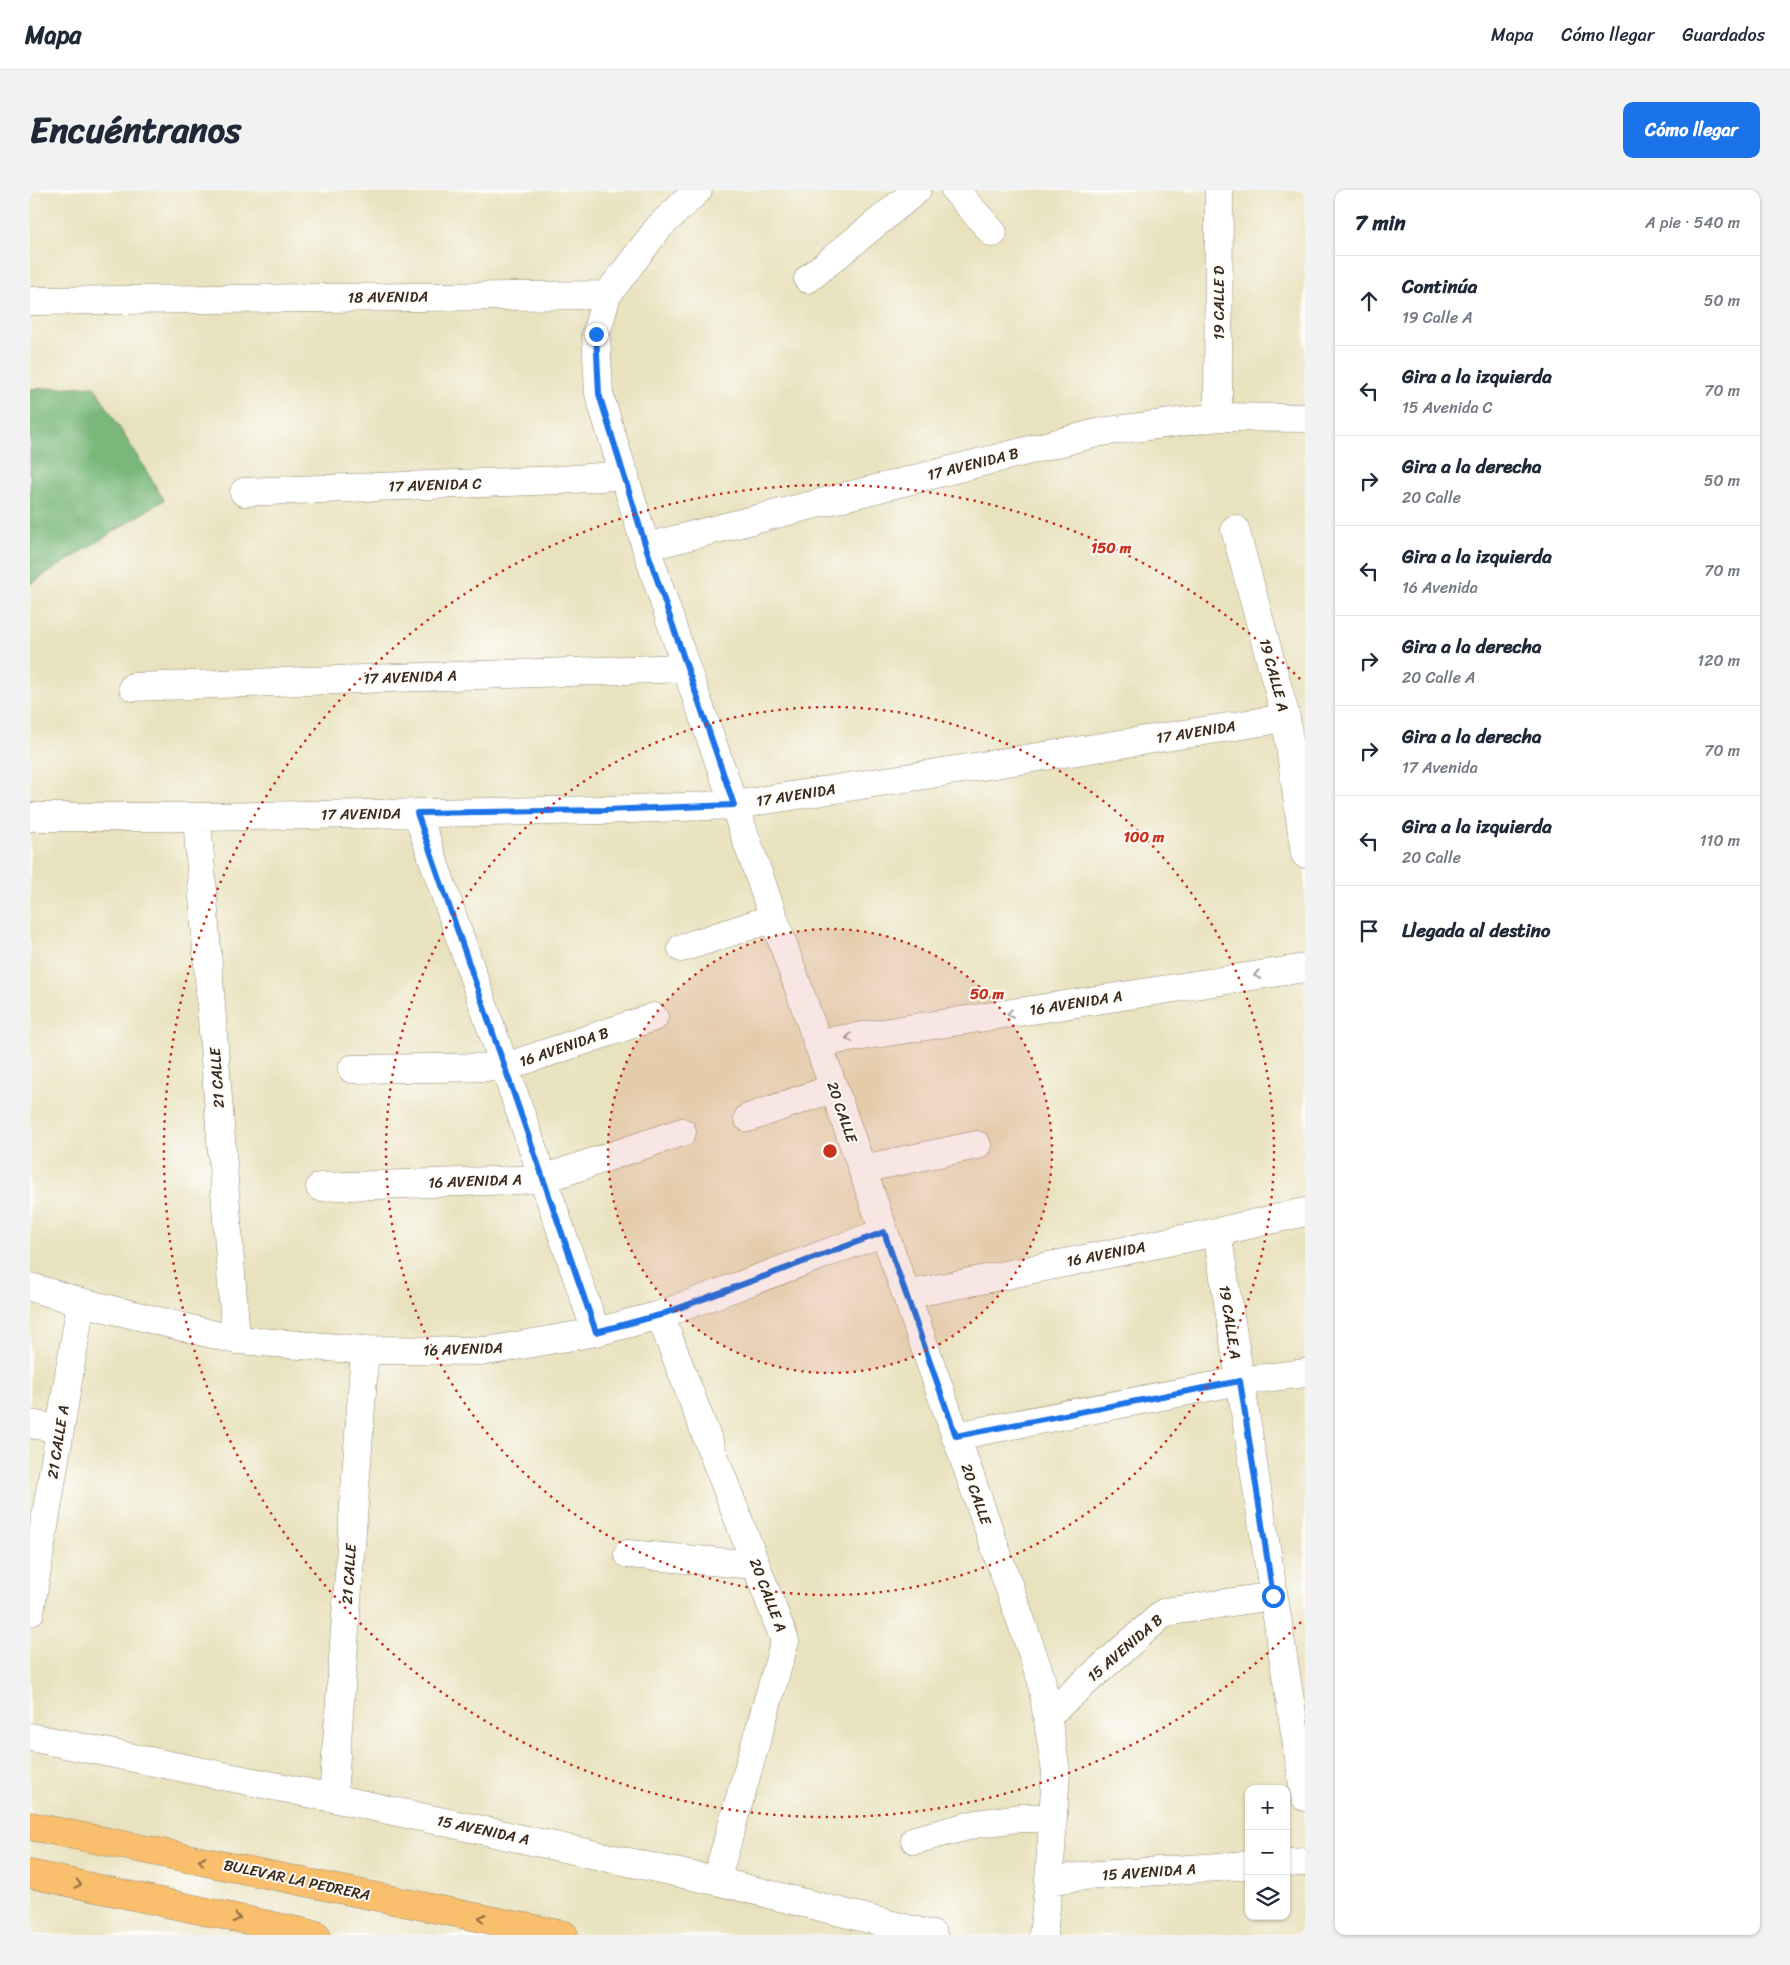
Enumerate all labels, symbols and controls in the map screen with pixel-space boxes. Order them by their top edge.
text: Mapa [25,14,81,56]
text: Mapa [1491,19,1533,51]
text: Cómo llegar [1561,19,1654,51]
text: Guardados [1682,19,1765,51]
text: Encuéntranos [30,99,241,161]
button: Cómo llegar [1623,102,1760,158]
text: 7 min [1355,204,1406,242]
text: A pie · 540 m [1645,208,1740,237]
street label: 19 CALLE D [1206,266,1232,340]
text: Continúa [1402,270,1477,303]
street label: 18 AVENIDA [348,283,428,311]
text: 50 m [1704,286,1740,315]
icon: ahead [1355,287,1383,315]
text: 19 Calle A [1402,303,1473,332]
route end [585,323,608,346]
text: Gira a la izquierda [1402,360,1552,393]
text: 70 m [1704,376,1740,405]
icon: left [1355,377,1383,405]
text: 15 Avenida C [1402,393,1493,422]
street label: 17 AVENIDA B [925,440,1022,488]
text: Gira a la derecha [1402,450,1541,483]
text: 50 m [1704,466,1740,495]
icon: right [1355,467,1383,495]
street label: 17 AVENIDA C [388,470,483,500]
text: 20 Calle [1402,483,1461,512]
text: 150 m [1091,535,1132,561]
text: Gira a la izquierda [1402,540,1552,573]
text: 70 m [1704,556,1740,585]
icon: left [1355,557,1383,585]
text: 16 Avenida [1402,573,1478,602]
text: Gira a la derecha [1402,630,1541,663]
street label: 19 CALLE A [1252,636,1296,714]
text: 120 m [1697,646,1740,675]
icon: right [1355,647,1383,675]
street label: 17 AVENIDA A [363,662,457,692]
text: 20 Calle A [1402,663,1476,692]
street label: 17 AVENIDA [1154,713,1238,751]
text: Gira a la derecha [1402,720,1541,753]
text: 70 m [1704,736,1740,765]
icon: right [1355,737,1383,765]
text: 17 Avenida [1402,753,1478,782]
street label: 17 AVENIDA [754,776,838,814]
street label: 17 AVENIDA [321,800,401,828]
text: Gira a la izquierda [1402,810,1552,843]
text: 100 m [1124,824,1165,850]
text: 110 m [1700,826,1740,855]
icon: left [1355,827,1383,855]
text: 20 Calle [1402,843,1461,872]
text: Llegada al destino [1402,914,1551,947]
icon: arrive [1355,917,1383,945]
one-way arrow [1252,970,1261,980]
text: 50 m [970,981,1005,1007]
street label: 16 AVENIDA A [1028,983,1124,1023]
one-way arrow [1005,1008,1014,1018]
street label: 16 AVENIDA B [516,1019,613,1074]
one-way arrow [845,1033,854,1043]
street label: 21 CALLE [202,1045,232,1109]
street label: 20 CALLE [819,1078,865,1148]
centre of rings [821,1142,839,1160]
street label: 16 AVENIDA A [428,1166,522,1196]
street label: 16 AVENIDA [1064,1234,1148,1274]
street label: 19 CALLE A [1211,1283,1249,1361]
street label: 16 AVENIDA [423,1335,503,1363]
street label: 21 CALLE A [39,1403,77,1481]
street label: 20 CALLE [953,1460,999,1530]
street label: 21 CALLE [334,1541,364,1605]
street label: 20 CALLE A [742,1554,794,1636]
route start [1262,1585,1285,1608]
street label: 15 AVENIDA B [1081,1607,1169,1689]
map controls [1245,1785,1290,1920]
button: + [1245,1785,1290,1830]
street label: 15 AVENIDA A [434,1807,532,1853]
button: − [1245,1830,1290,1875]
street label: BULEVAR LA PEDRERA [221,1852,373,1908]
one-way arrow [198,1856,207,1867]
street label: 15 AVENIDA A [1101,1856,1197,1888]
button: layers [1245,1875,1290,1920]
one-way arrow [73,1878,82,1889]
one-way arrow [232,1912,241,1923]
one-way arrow [477,1913,486,1924]

